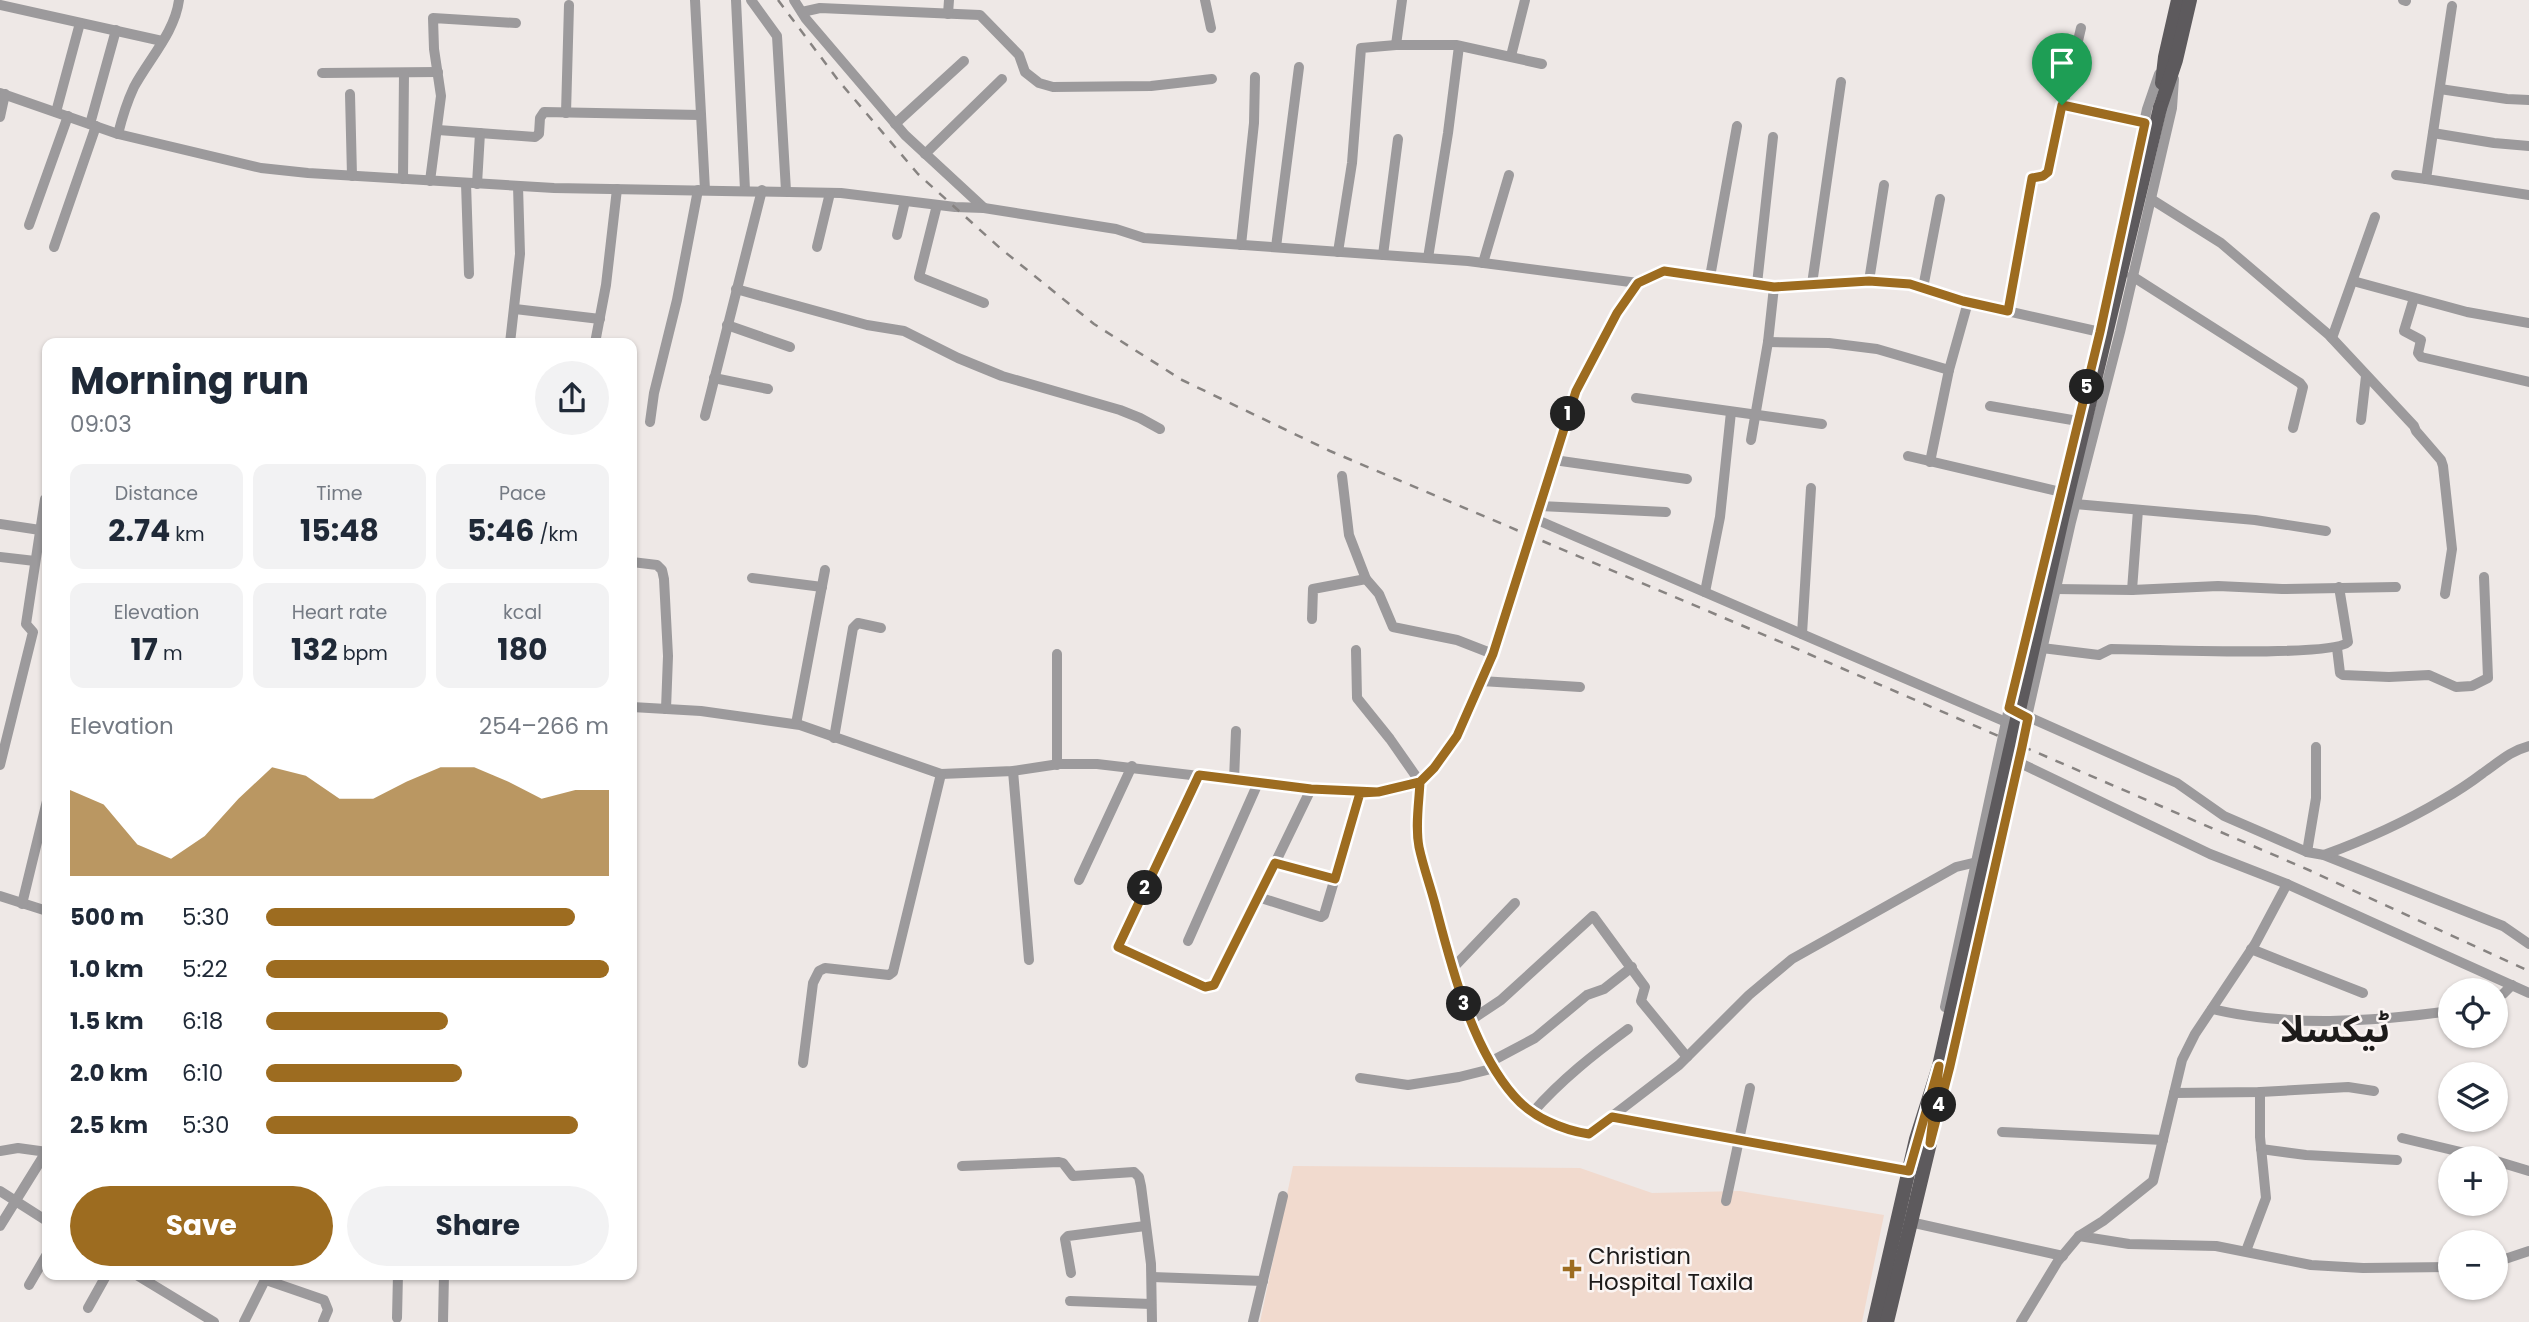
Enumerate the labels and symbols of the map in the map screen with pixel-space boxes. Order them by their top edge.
pin [2032,33,2092,105]
pin: 5 [2070,370,2104,404]
pin: 1 [1550,396,1586,432]
pin: 2 [1128,870,1162,906]
pin: 3 [1446,986,1482,1021]
district label: ٹیکسلا [2280,1003,2390,1055]
pin: 4 [1922,1088,1956,1122]
place label: Christian Hospital Taxila [1588,1240,1753,1298]
marker: Christian Hospital Taxila [1562,1259,1582,1279]

